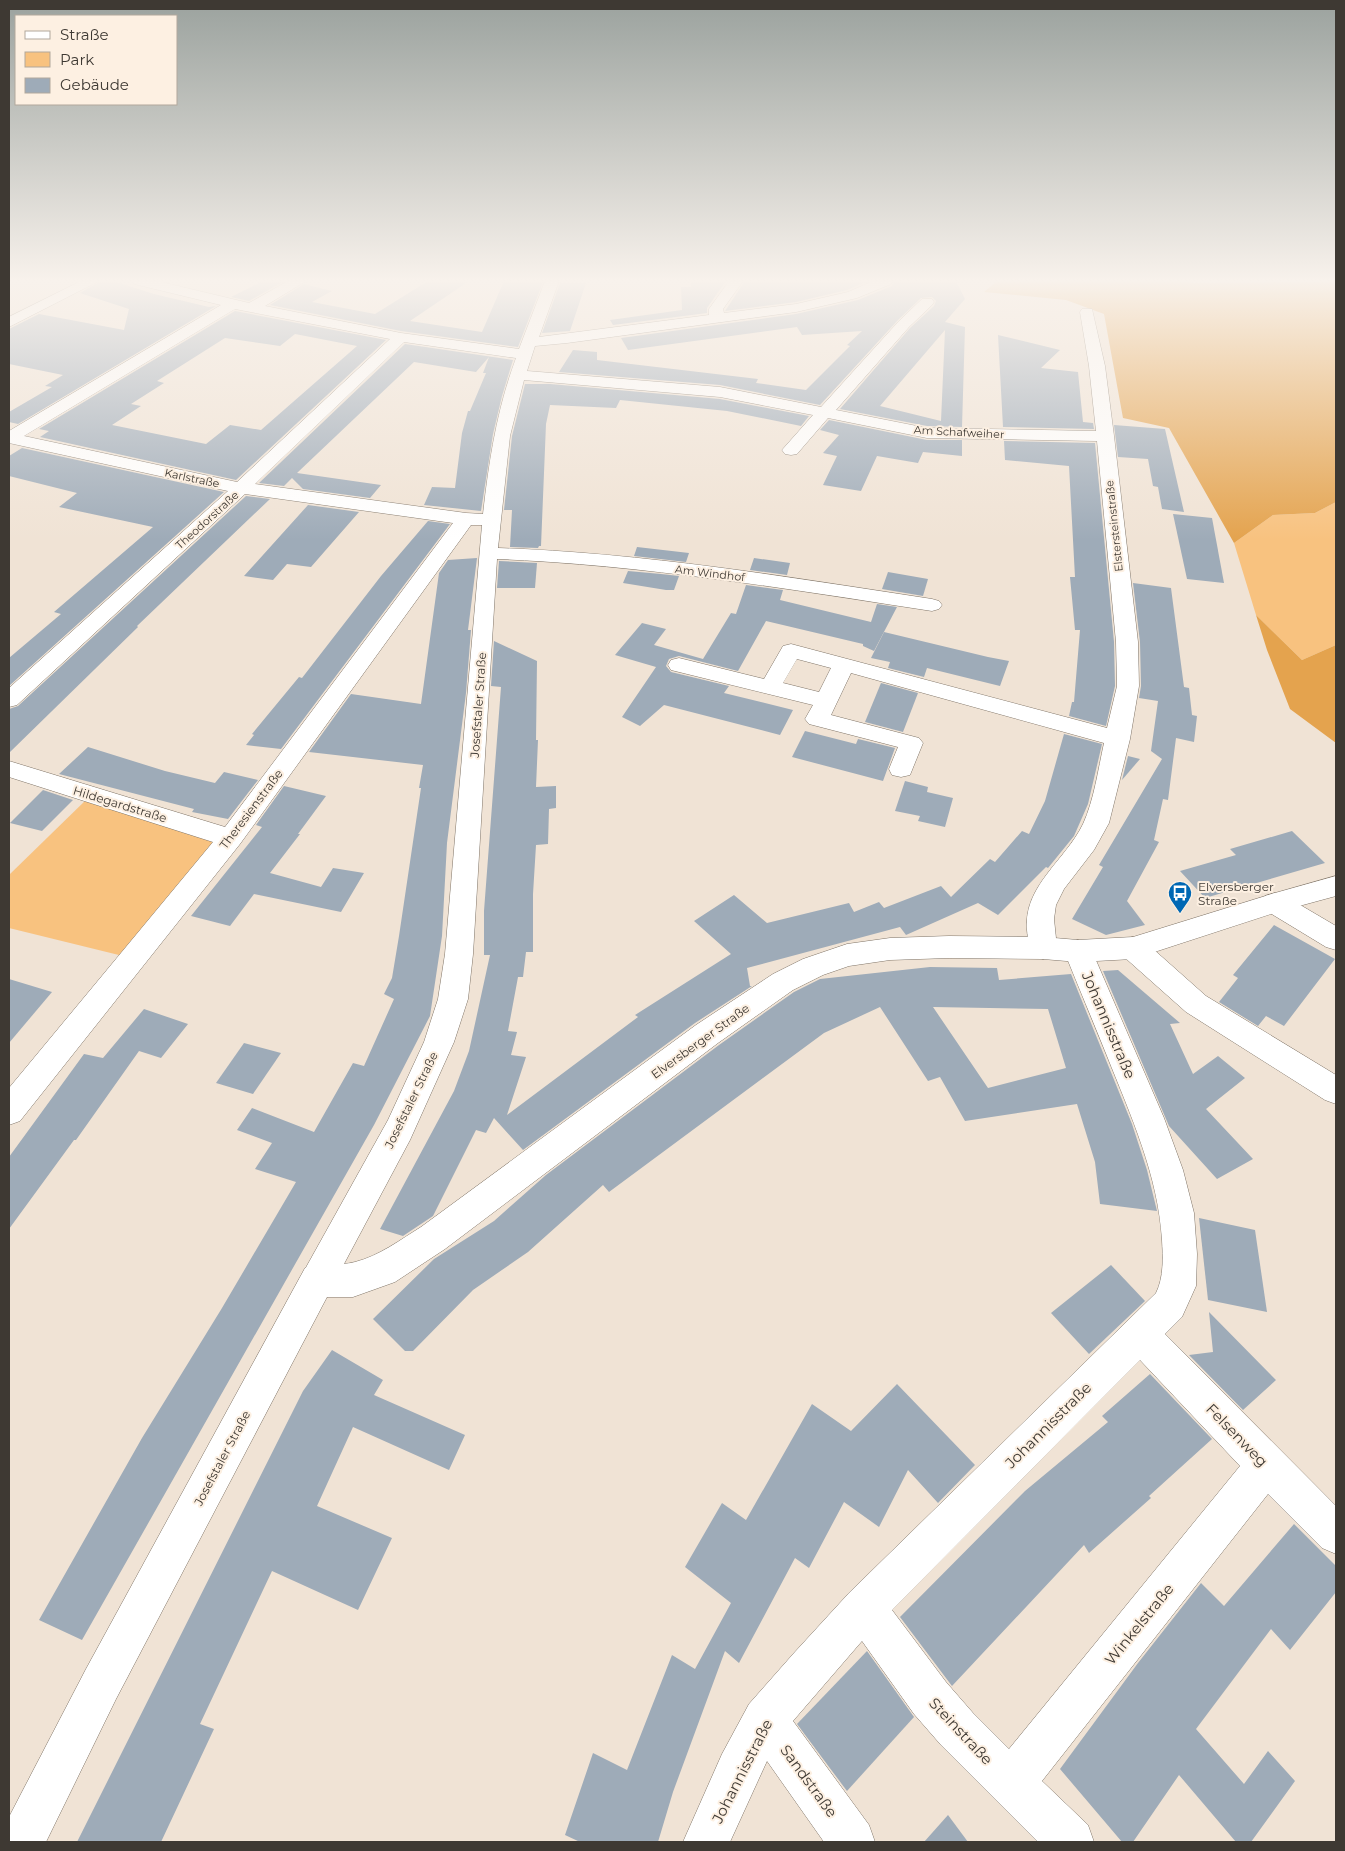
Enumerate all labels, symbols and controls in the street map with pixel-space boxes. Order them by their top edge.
legend [15,15,178,105]
text: Straße [60,25,109,44]
text: Park [60,50,94,69]
text: Gebäude [60,75,129,94]
street label: Am Schafweiher [913,423,1005,441]
street label: Karlstraße [163,465,221,491]
street label: Elstersteinstraße [1102,479,1126,572]
street label: Theodorstraße [172,488,242,552]
street label: Am Windhof [674,562,747,584]
street label: Josefstaler Straße [467,652,489,759]
street label: Theresienstraße [216,766,286,852]
street label: Hildegardstraße [71,783,169,825]
place label: Elversberger Straße [1198,879,1274,908]
bus stop icon: Elversberger Straße [1167,880,1193,914]
street label: Johannisstraße [1078,968,1140,1081]
street label: Elversberger Straße [648,1000,752,1082]
street label: Josefstaler Straße [381,1049,441,1152]
street label: Johannisstraße [1000,1378,1095,1473]
street label: Felsenweg [1202,1399,1272,1471]
street label: Josefstaler Straße [190,1408,253,1509]
street label: Winkelstraße [1100,1580,1178,1668]
street label: Steinstraße [925,1693,997,1769]
street label: Johannisstraße [707,1716,776,1827]
street label: Sandstraße [776,1741,842,1821]

